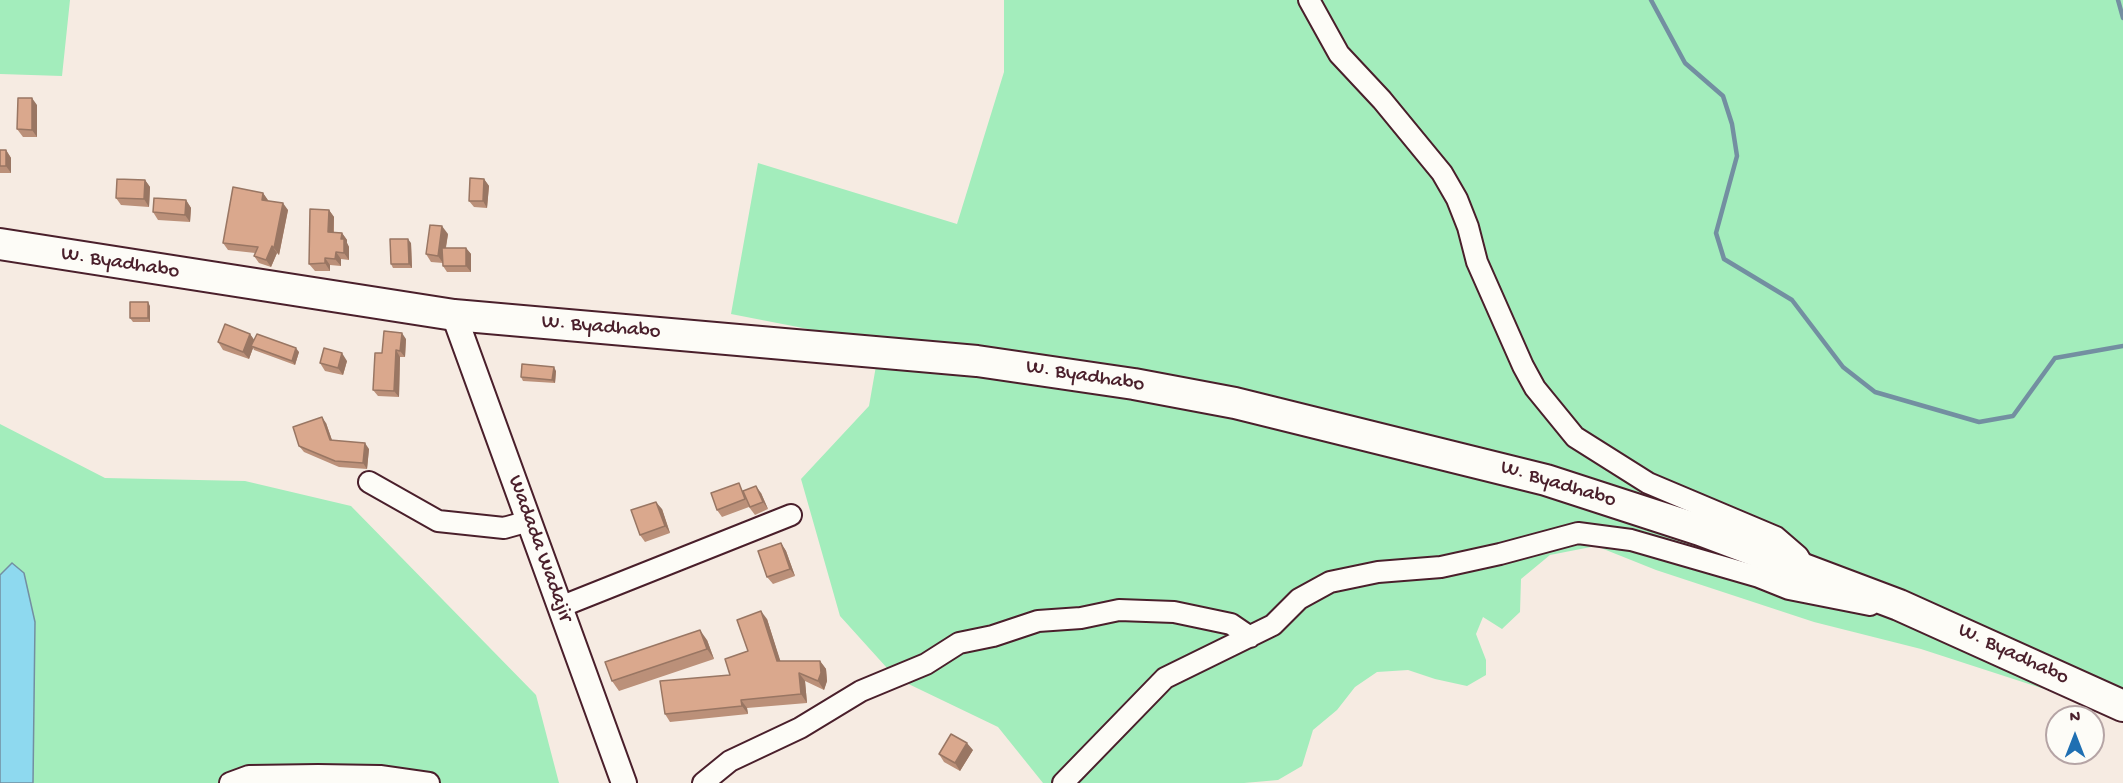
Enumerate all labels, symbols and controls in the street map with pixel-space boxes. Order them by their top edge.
street label: W. Byadhabo [59,242,181,286]
street label: W. Byadhabo [540,310,662,346]
street label: W. Byadhabo [1024,355,1146,399]
street label: W. Byadhabo [1497,455,1619,515]
street label: Wadada Wadajir [501,472,577,626]
street label: W. Byadhabo [1954,618,2072,692]
north arrow [2045,705,2105,765]
text: N [2070,709,2080,728]

